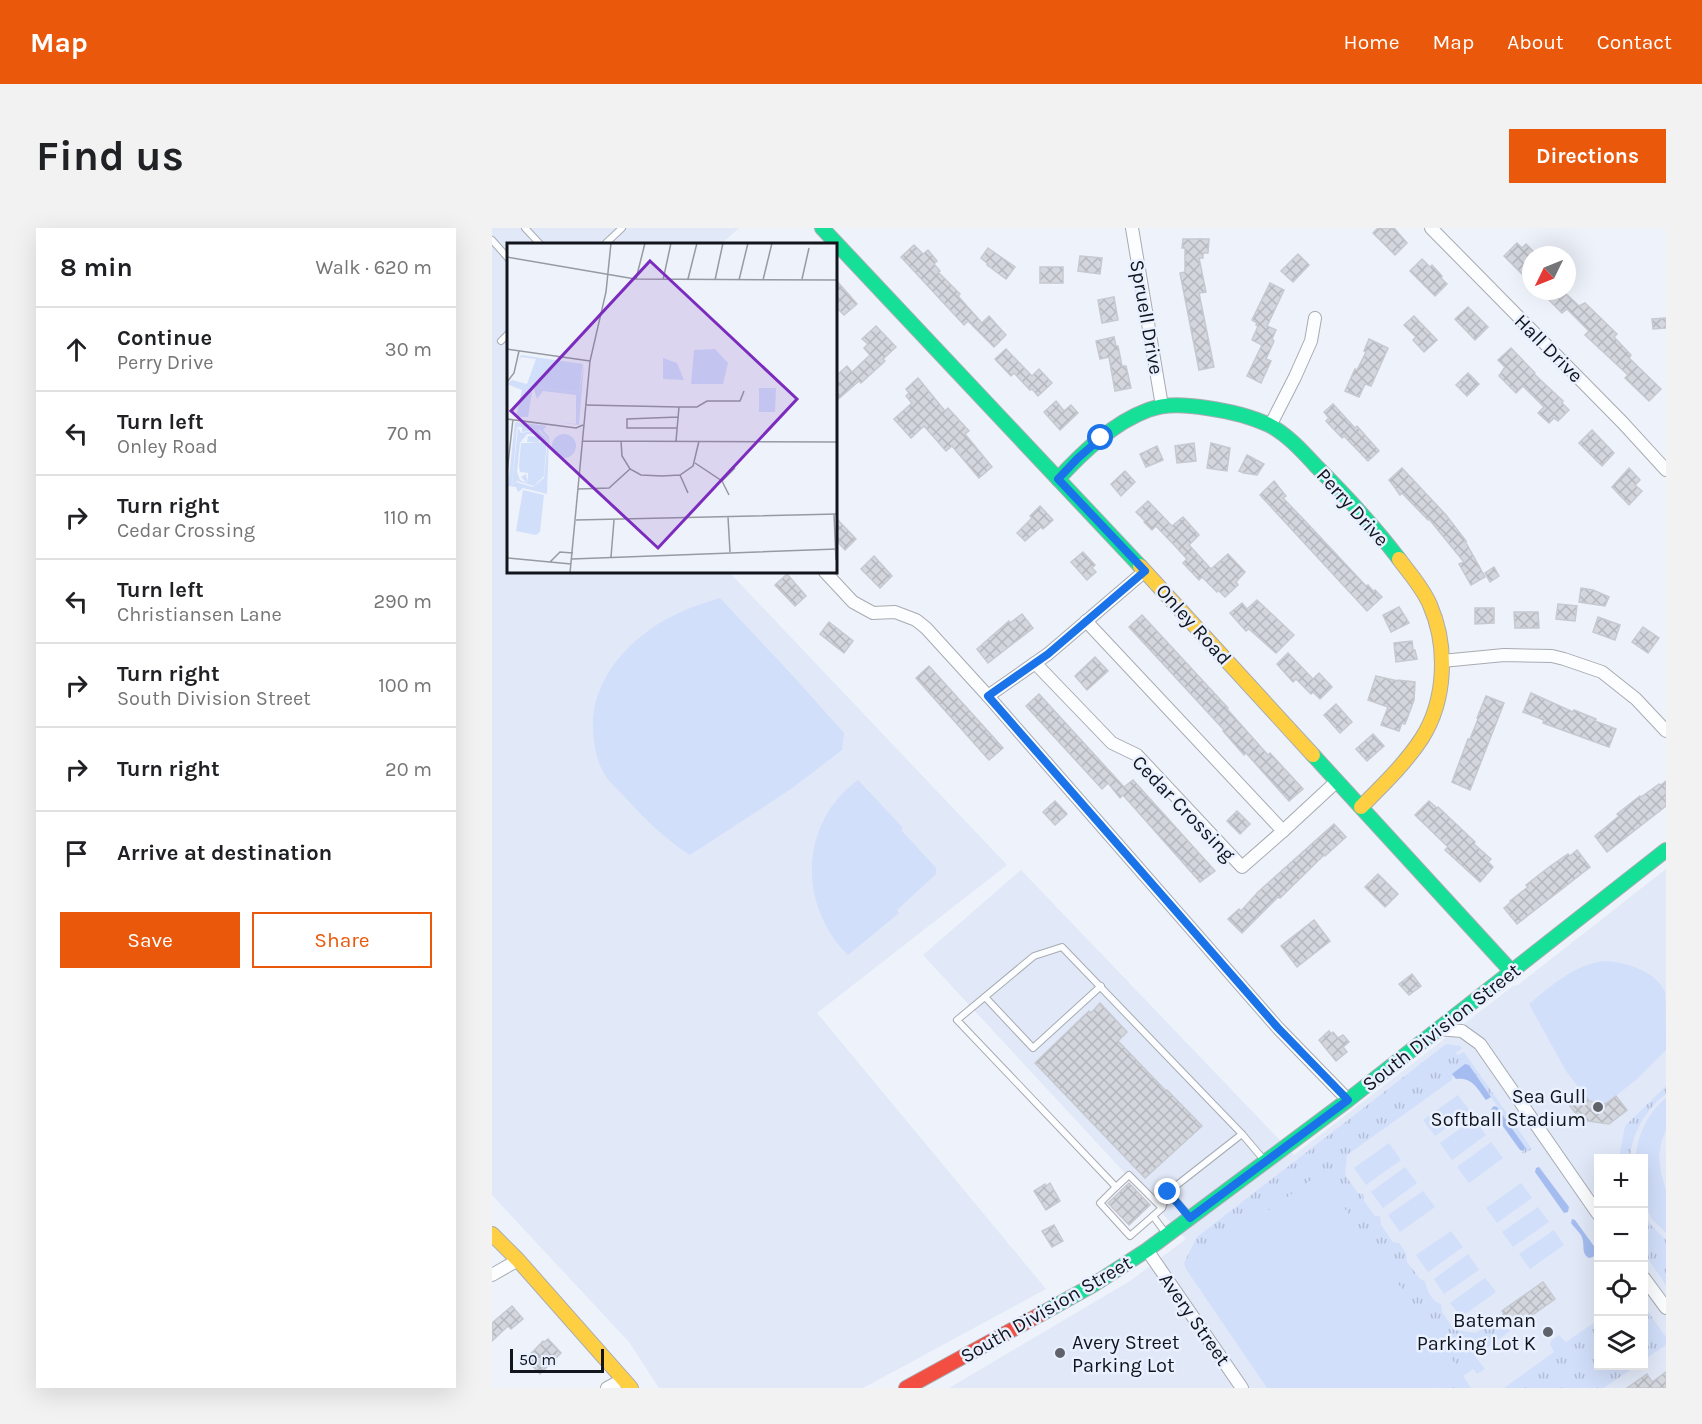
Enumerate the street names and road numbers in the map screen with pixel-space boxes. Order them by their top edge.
street label: Spruell Drive [1125,258,1168,376]
street label: Hall Drive [1510,309,1588,387]
street label: Perry Drive [1312,464,1393,551]
street label: Onley Road [1151,579,1236,670]
street label: Cedar Crossing [1127,751,1240,866]
street label: South Division Street [1358,958,1525,1096]
street label: South Division Street [957,1251,1136,1368]
street label: Avery Street [1154,1269,1235,1370]

